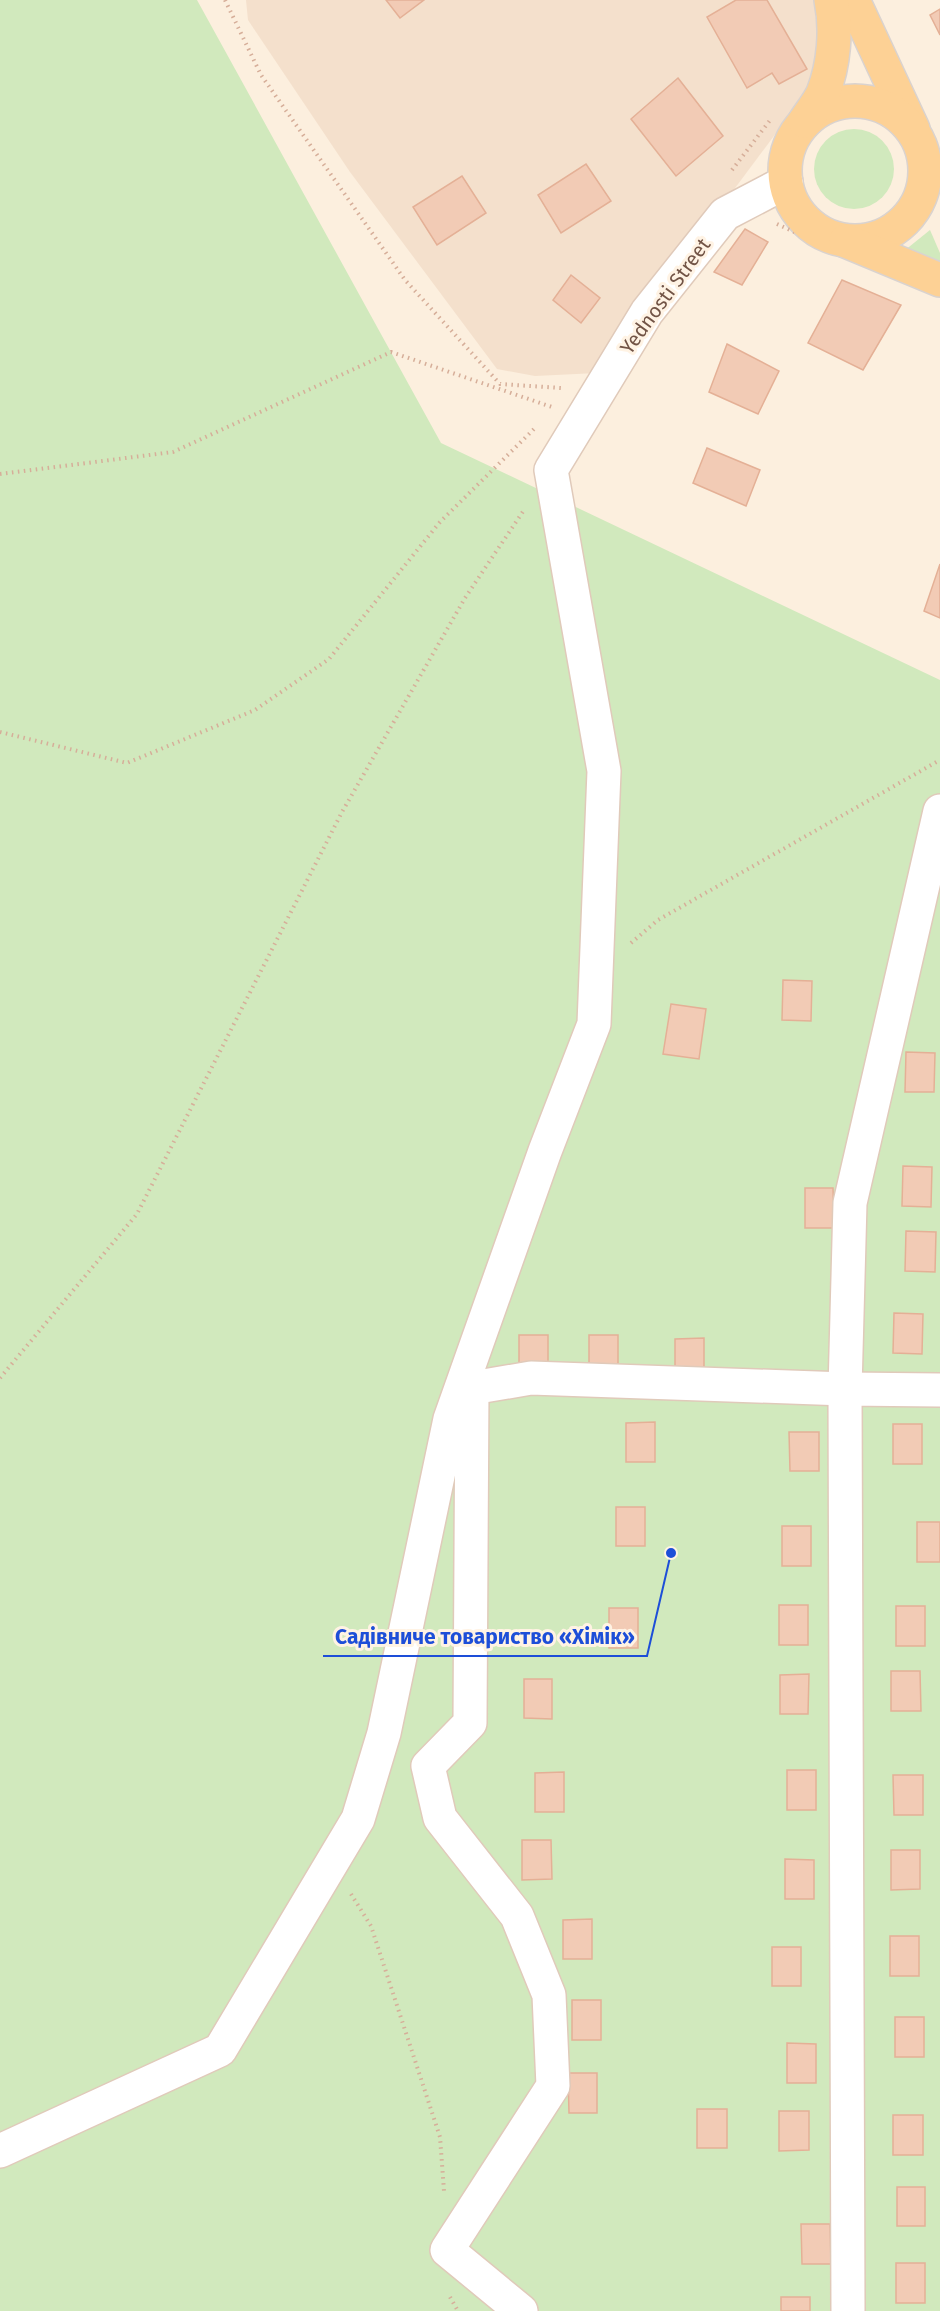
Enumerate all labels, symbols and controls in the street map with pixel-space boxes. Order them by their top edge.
street label: Yednosti Street [615,233,716,359]
callout: Садівниче товариство «Хімік» [323,1617,647,1656]
text: Садівниче товариство «Хімік» [335,1624,635,1650]

